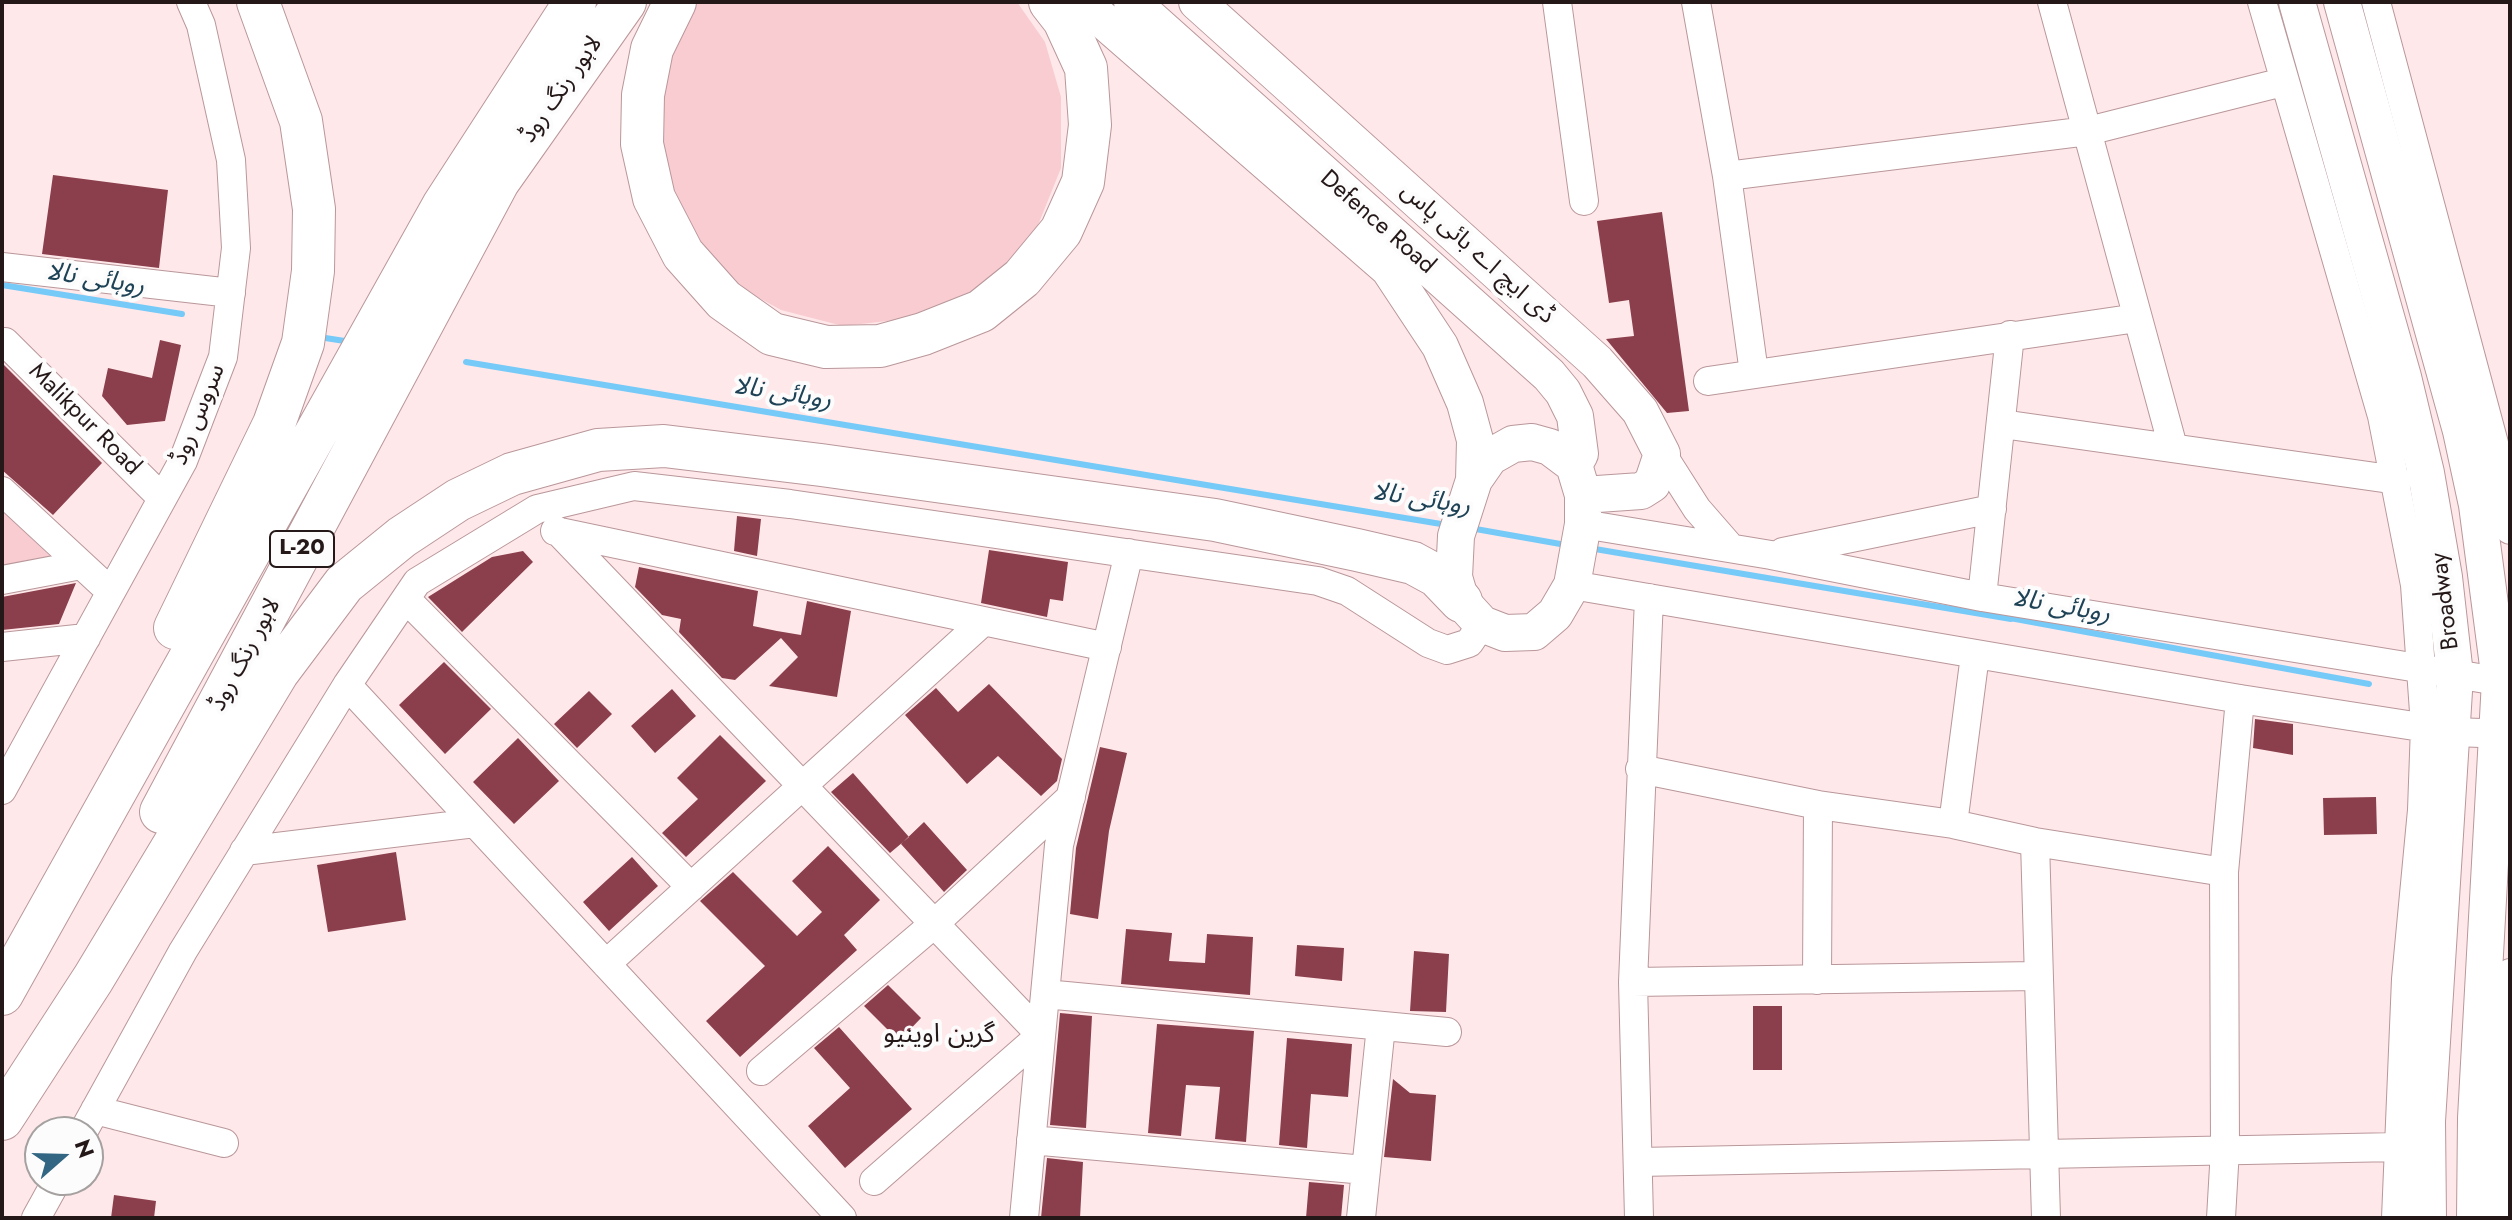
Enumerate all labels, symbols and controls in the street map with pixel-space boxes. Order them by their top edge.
street label: لاہور رنگ روڈ [515,31,609,149]
street label: Defence Road [1313,165,1441,281]
street label: ڈی ایچ اے بائی پاس [1394,177,1560,331]
water label: روہائی نالا [43,257,147,303]
street label: Malikpur Road [22,358,146,482]
street label: سروس روڈ [166,360,232,470]
water label: روہائی نالا [730,371,834,417]
water label: روہائی نالا [1369,477,1473,523]
road number: L-20 [270,531,334,567]
street label: Broadway [2426,551,2466,651]
water label: روہائی نالا [2009,583,2113,631]
street label: لاہور رنگ روڈ [204,594,288,716]
district label: گرین اوینیو [883,1020,995,1052]
north arrow [24,1116,104,1196]
text: N [67,1135,103,1162]

